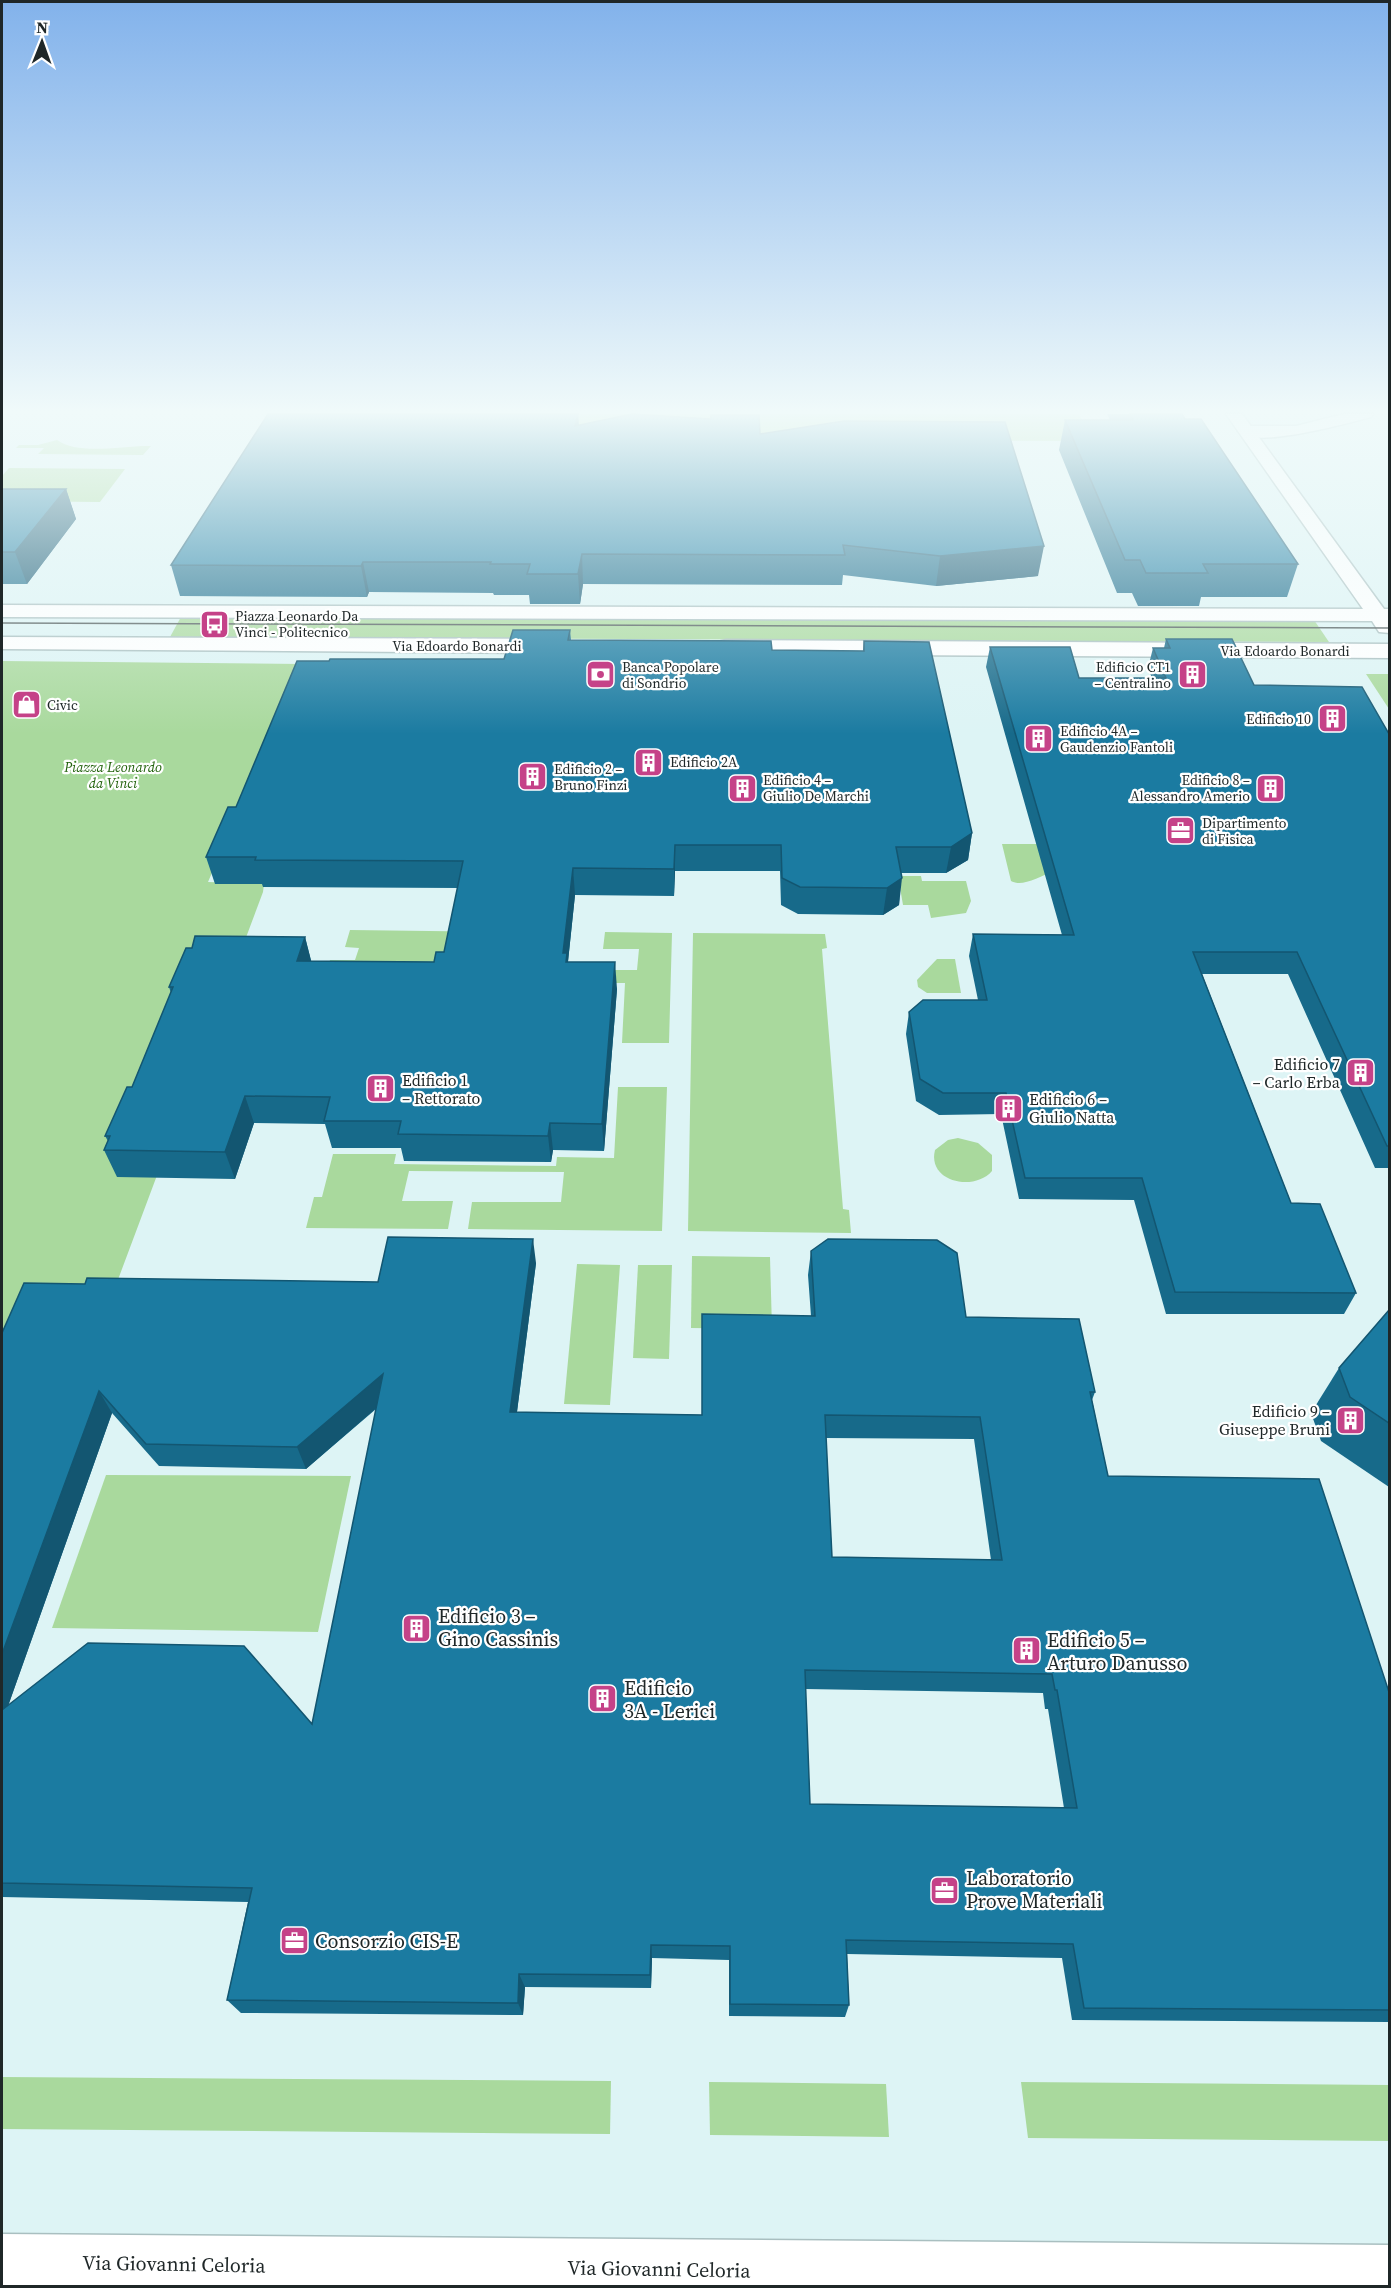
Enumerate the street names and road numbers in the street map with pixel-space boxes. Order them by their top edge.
street label: Via Edoardo Bonardi [392,636,522,656]
street label: Via Edoardo Bonardi [1220,641,1350,661]
street label: Via Giovanni Celoria [82,2248,267,2280]
street label: Via Giovanni Celoria [567,2253,752,2285]

